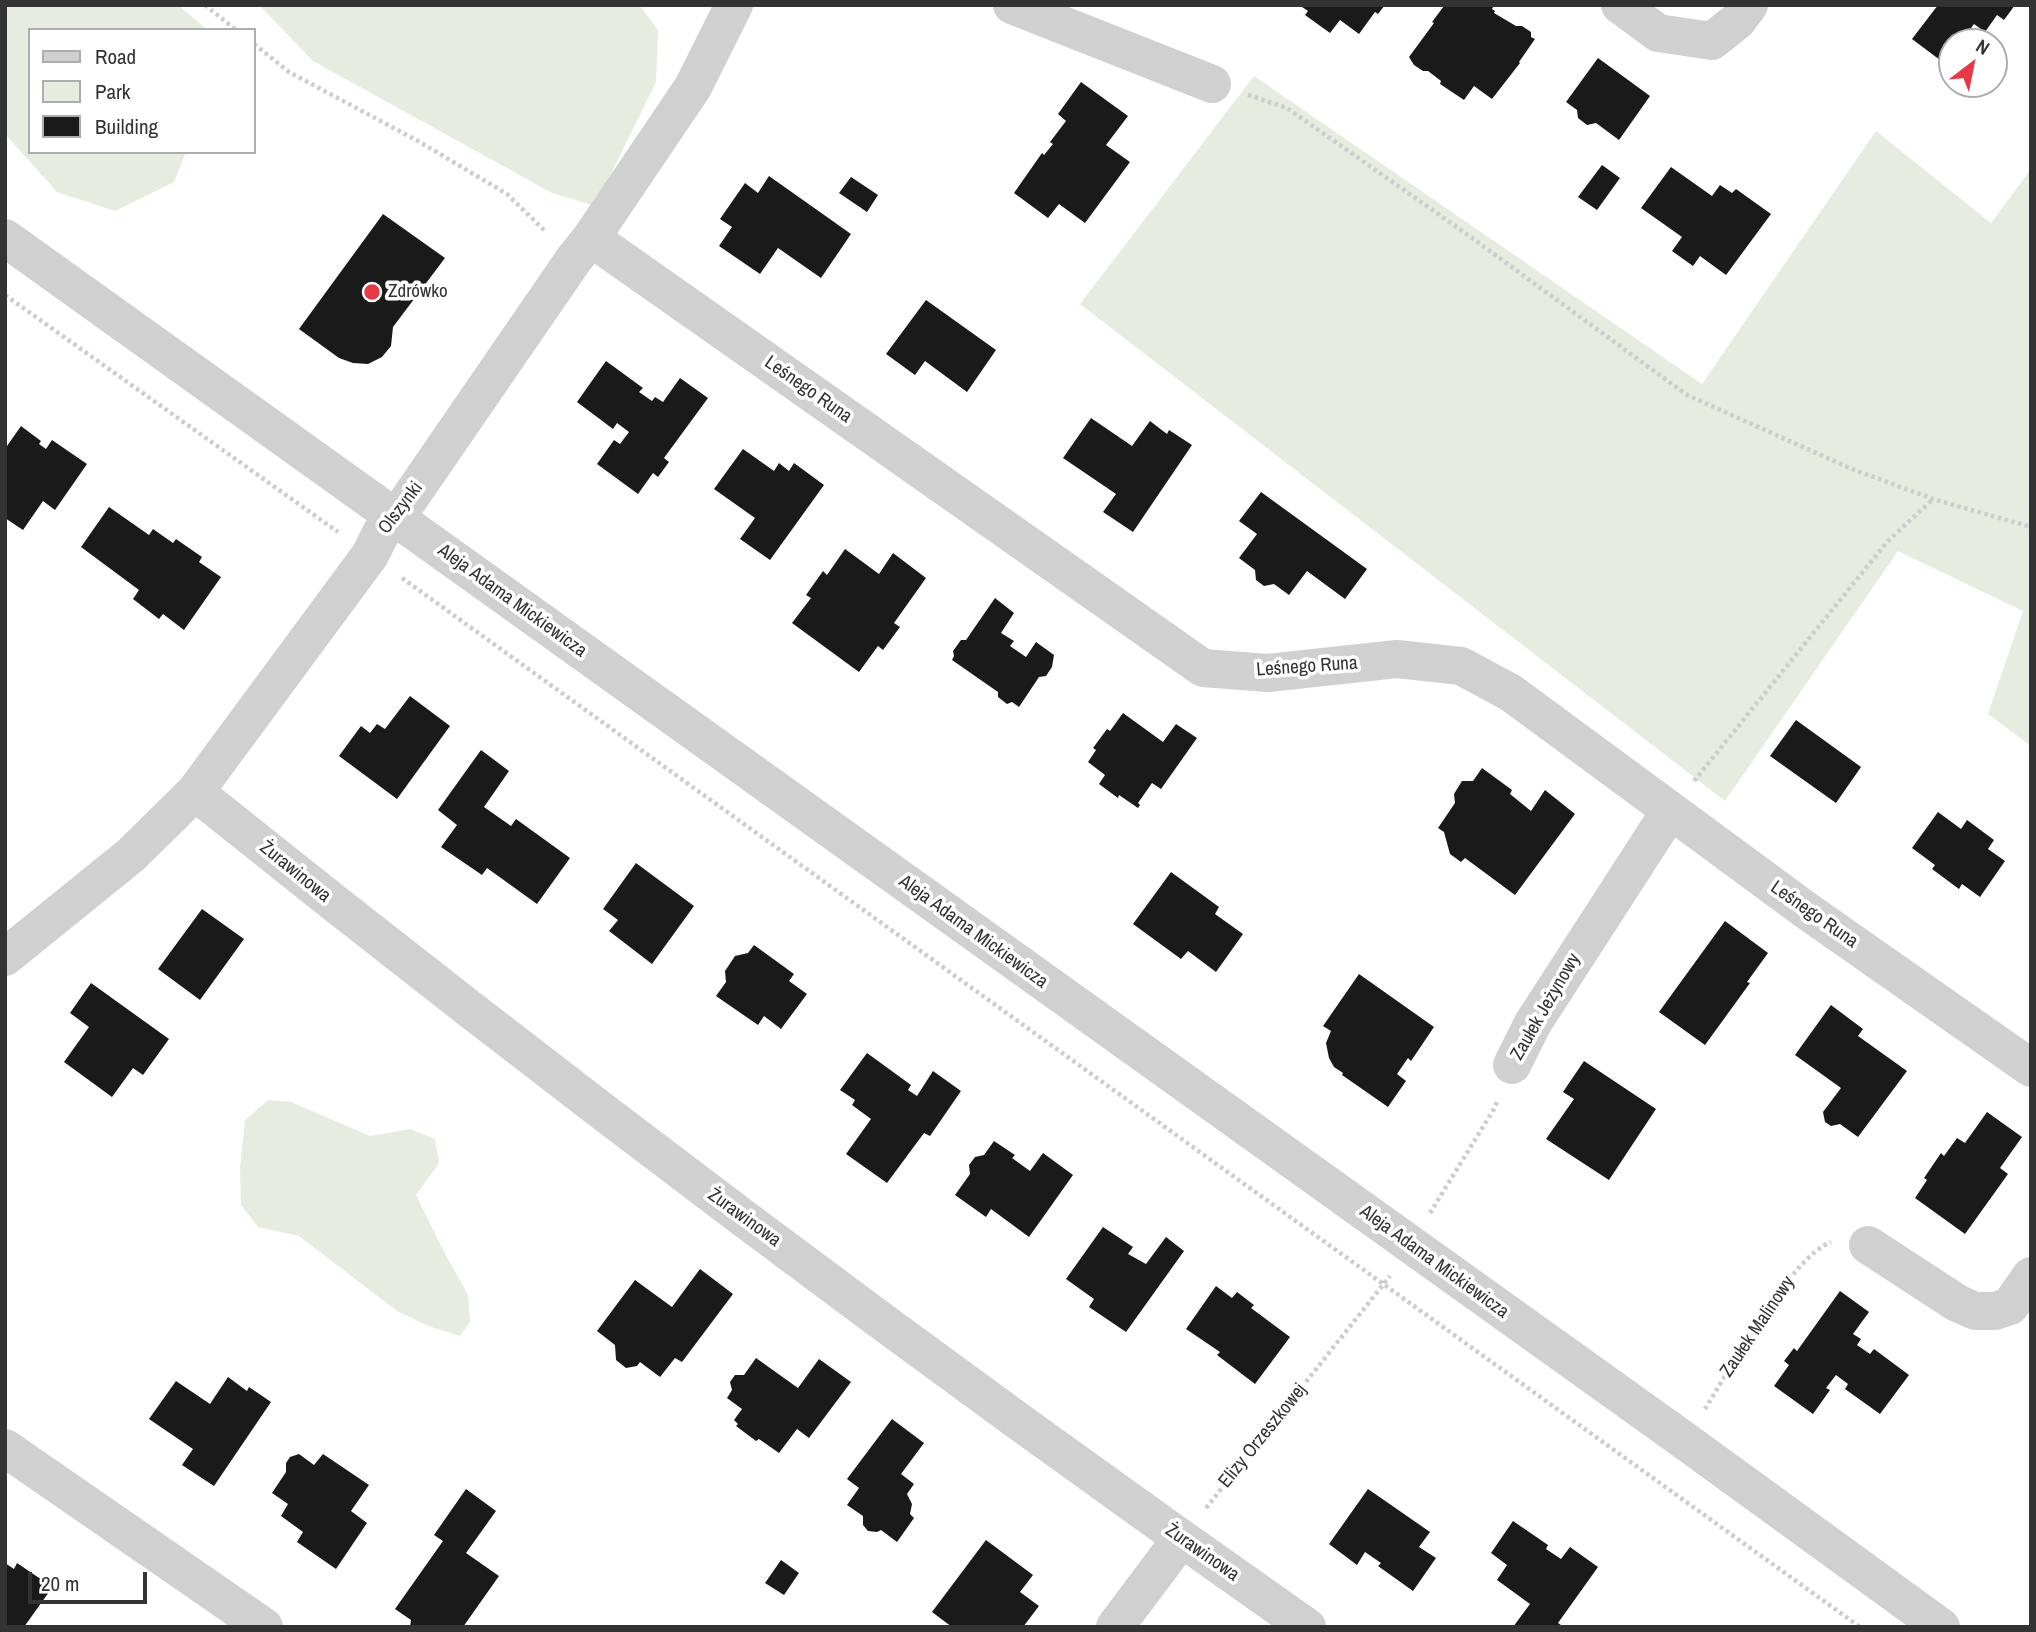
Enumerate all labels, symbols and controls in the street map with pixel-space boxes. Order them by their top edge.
legend [28,28,256,154]
north arrow [1938,28,2008,98]
text: N [1971,33,1995,61]
text: Road [95,42,136,71]
text: Park [95,77,130,106]
text: Building [95,112,158,141]
place label: Zdrówko [388,281,448,303]
marker: Zdrówko [362,282,382,302]
street label: Leśnego Runa [760,352,856,428]
street label: Olszynki [374,477,428,539]
street label: Aleja Adama Mickiewicza [433,539,591,663]
street label: Leśnego Runa [1256,652,1358,682]
street label: Żurawinowa [255,836,335,908]
street label: Aleja Adama Mickiewicza [894,870,1052,994]
street label: Leśnego Runa [1766,877,1862,953]
street label: Zaułek Jeżynowy [1506,950,1586,1064]
street label: Żurawinowa [703,1184,785,1252]
street label: Aleja Adama Mickiewicza [1355,1200,1513,1324]
street label: Zaułek Malinowy [1716,1272,1800,1382]
street label: Elizy Orzeszkowej [1214,1379,1312,1493]
street label: Żurawinowa [1161,1519,1243,1587]
scale bar [32,1558,150,1602]
text: 20 m [41,1569,79,1598]

